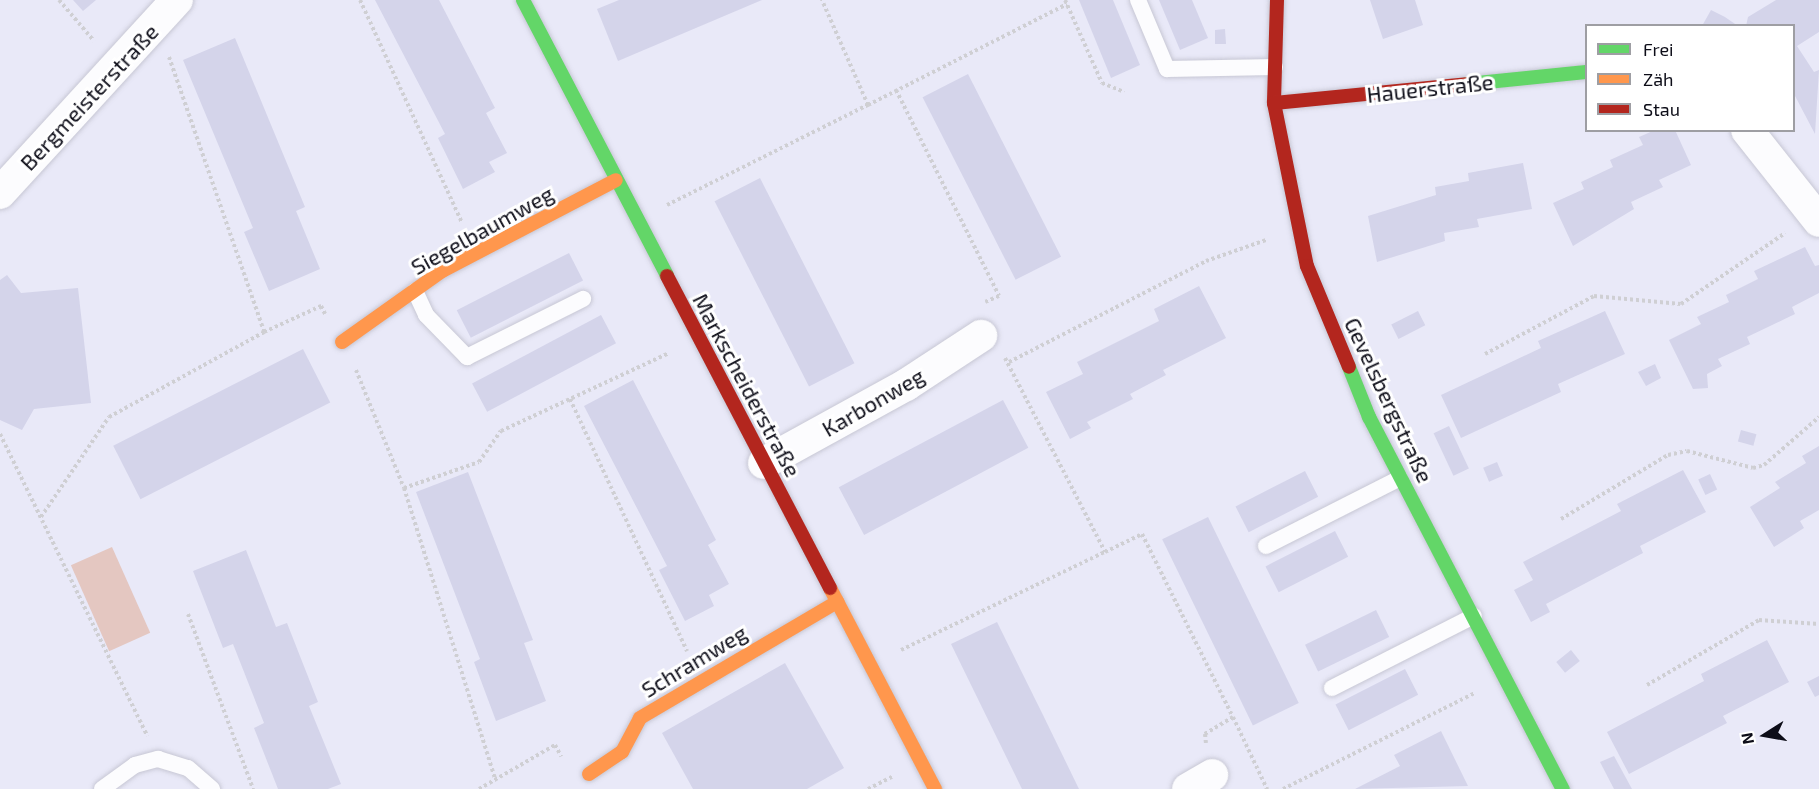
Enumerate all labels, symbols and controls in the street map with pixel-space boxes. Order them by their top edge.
street label: Bergmeisterstraße [14,18,164,176]
legend [1585,24,1795,132]
text: Frei [1643,38,1674,60]
street label: Hauerstraße [1365,68,1495,108]
text: Zäh [1643,68,1674,90]
text: Stau [1643,98,1680,120]
street label: Siegelbaumweg [406,180,558,280]
street label: Markscheiderstraße [688,289,806,481]
street label: Gevelsbergstraße [1339,313,1439,487]
street label: Karbonweg [817,362,929,442]
street label: Schramweg [637,619,751,703]
north arrow [1735,705,1795,765]
text: N [1736,731,1757,746]

